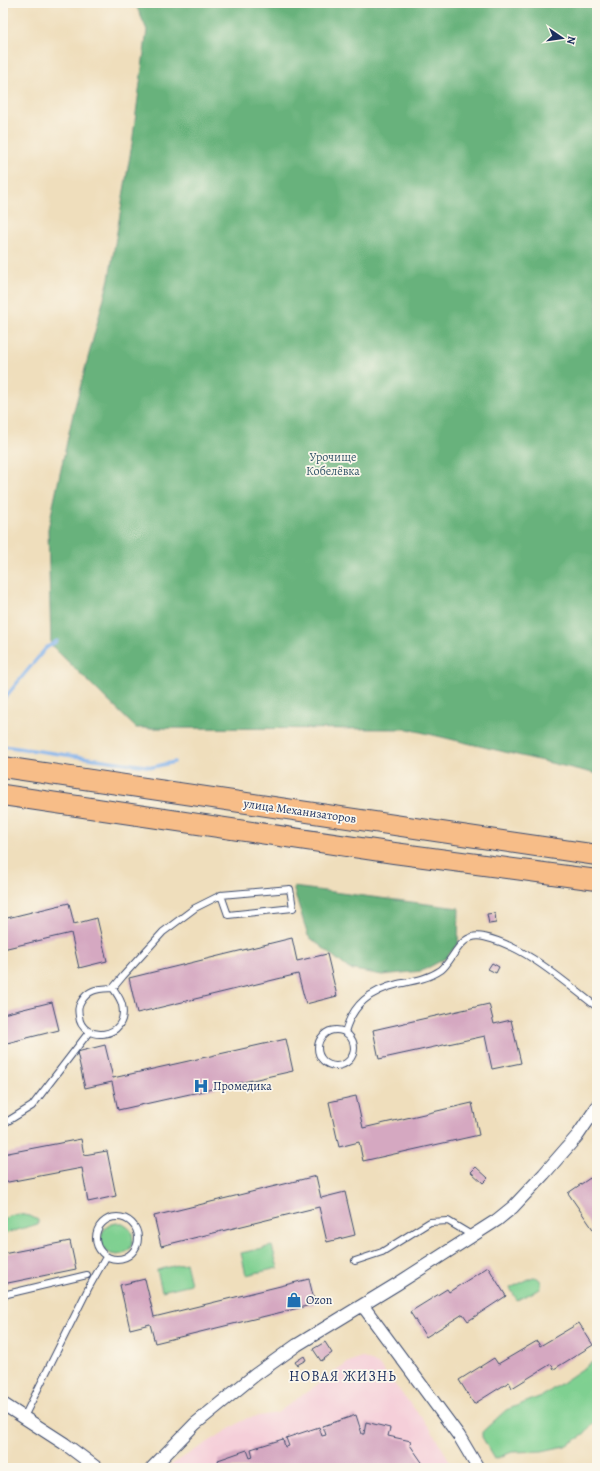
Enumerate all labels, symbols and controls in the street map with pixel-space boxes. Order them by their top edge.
north arrow [542,18,582,58]
text: N [563,35,579,46]
park label: Урочище Кобелёвка [306,449,360,479]
street label: улица Механизаторов [242,795,358,827]
hospital icon: Промедика [192,1077,210,1095]
place label: Промедика [213,1078,272,1094]
shop icon: Ozon [285,1291,303,1309]
place label: Ozon [306,1292,333,1308]
district label: НОВАЯ ЖИЗНЬ [289,1367,397,1386]

